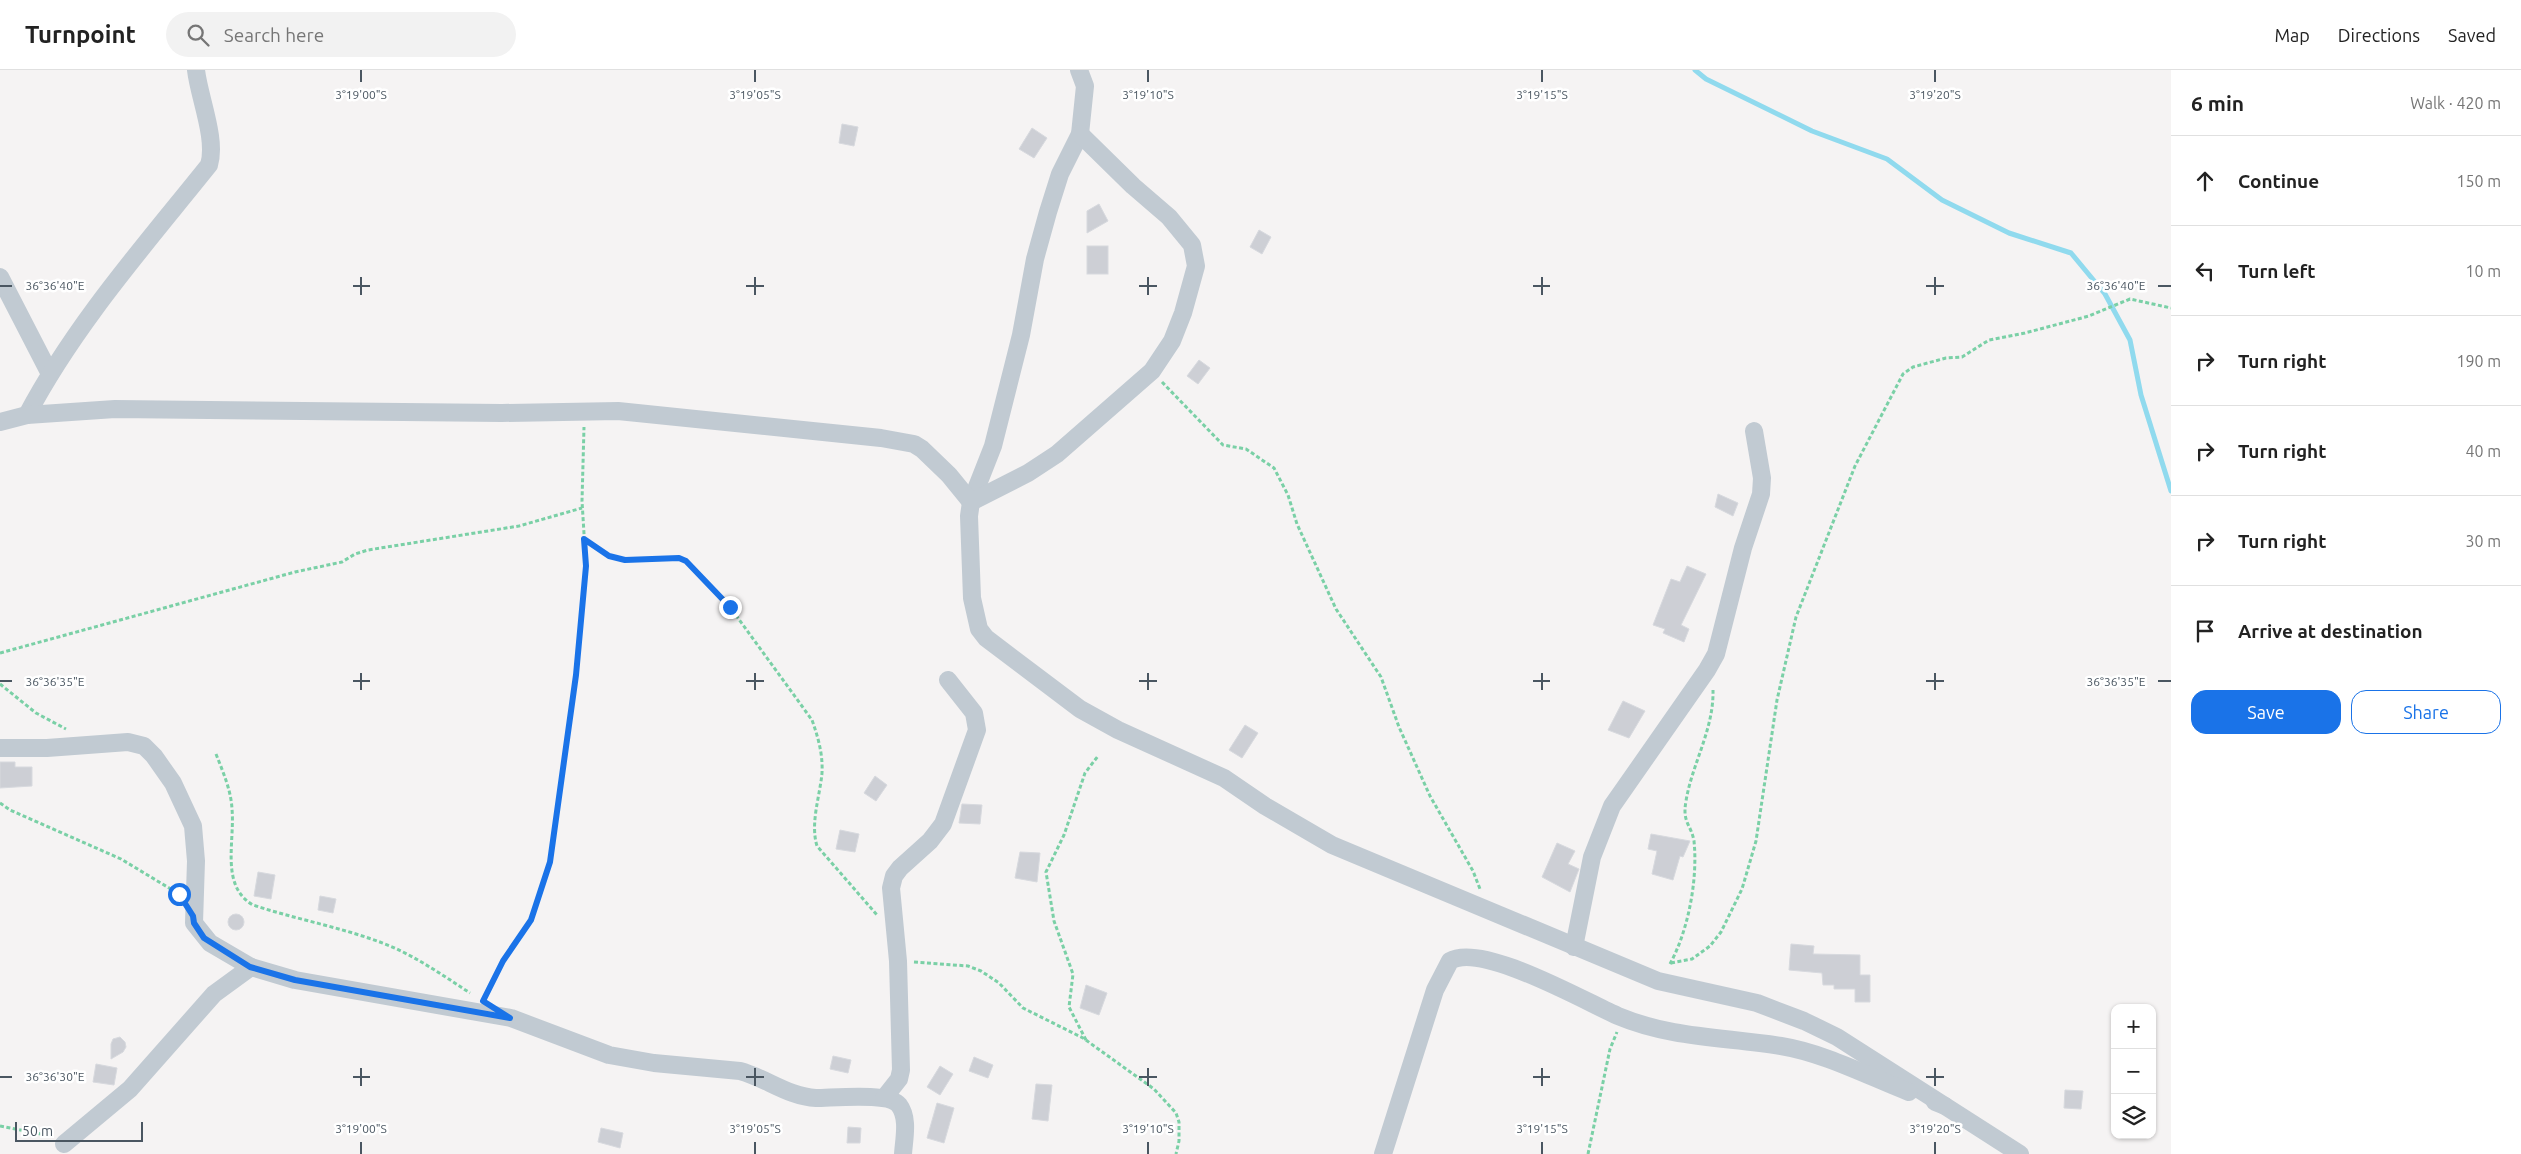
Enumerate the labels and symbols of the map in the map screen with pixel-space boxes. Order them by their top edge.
text: 3°19'00"S [335,88,387,101]
text: 3°19'05"S [729,88,781,101]
text: 3°19'10"S [1122,88,1174,101]
text: 3°19'15"S [1516,88,1568,101]
text: 3°19'20"S [1909,88,1961,101]
text: 36°36'40"E [26,279,85,292]
text: 36°36'40"E [2087,279,2146,292]
route end [719,596,742,619]
text: 36°36'35"E [26,675,85,688]
text: 36°36'35"E [2087,675,2146,688]
route start [168,883,191,906]
text: 36°36'30"E [26,1070,85,1083]
scale bar [15,1119,142,1142]
text: 3°19'00"S [335,1122,387,1135]
text: 3°19'05"S [729,1122,781,1135]
text: 3°19'10"S [1122,1122,1174,1135]
text: 3°19'15"S [1516,1122,1568,1135]
text: 3°19'20"S [1909,1122,1961,1135]

